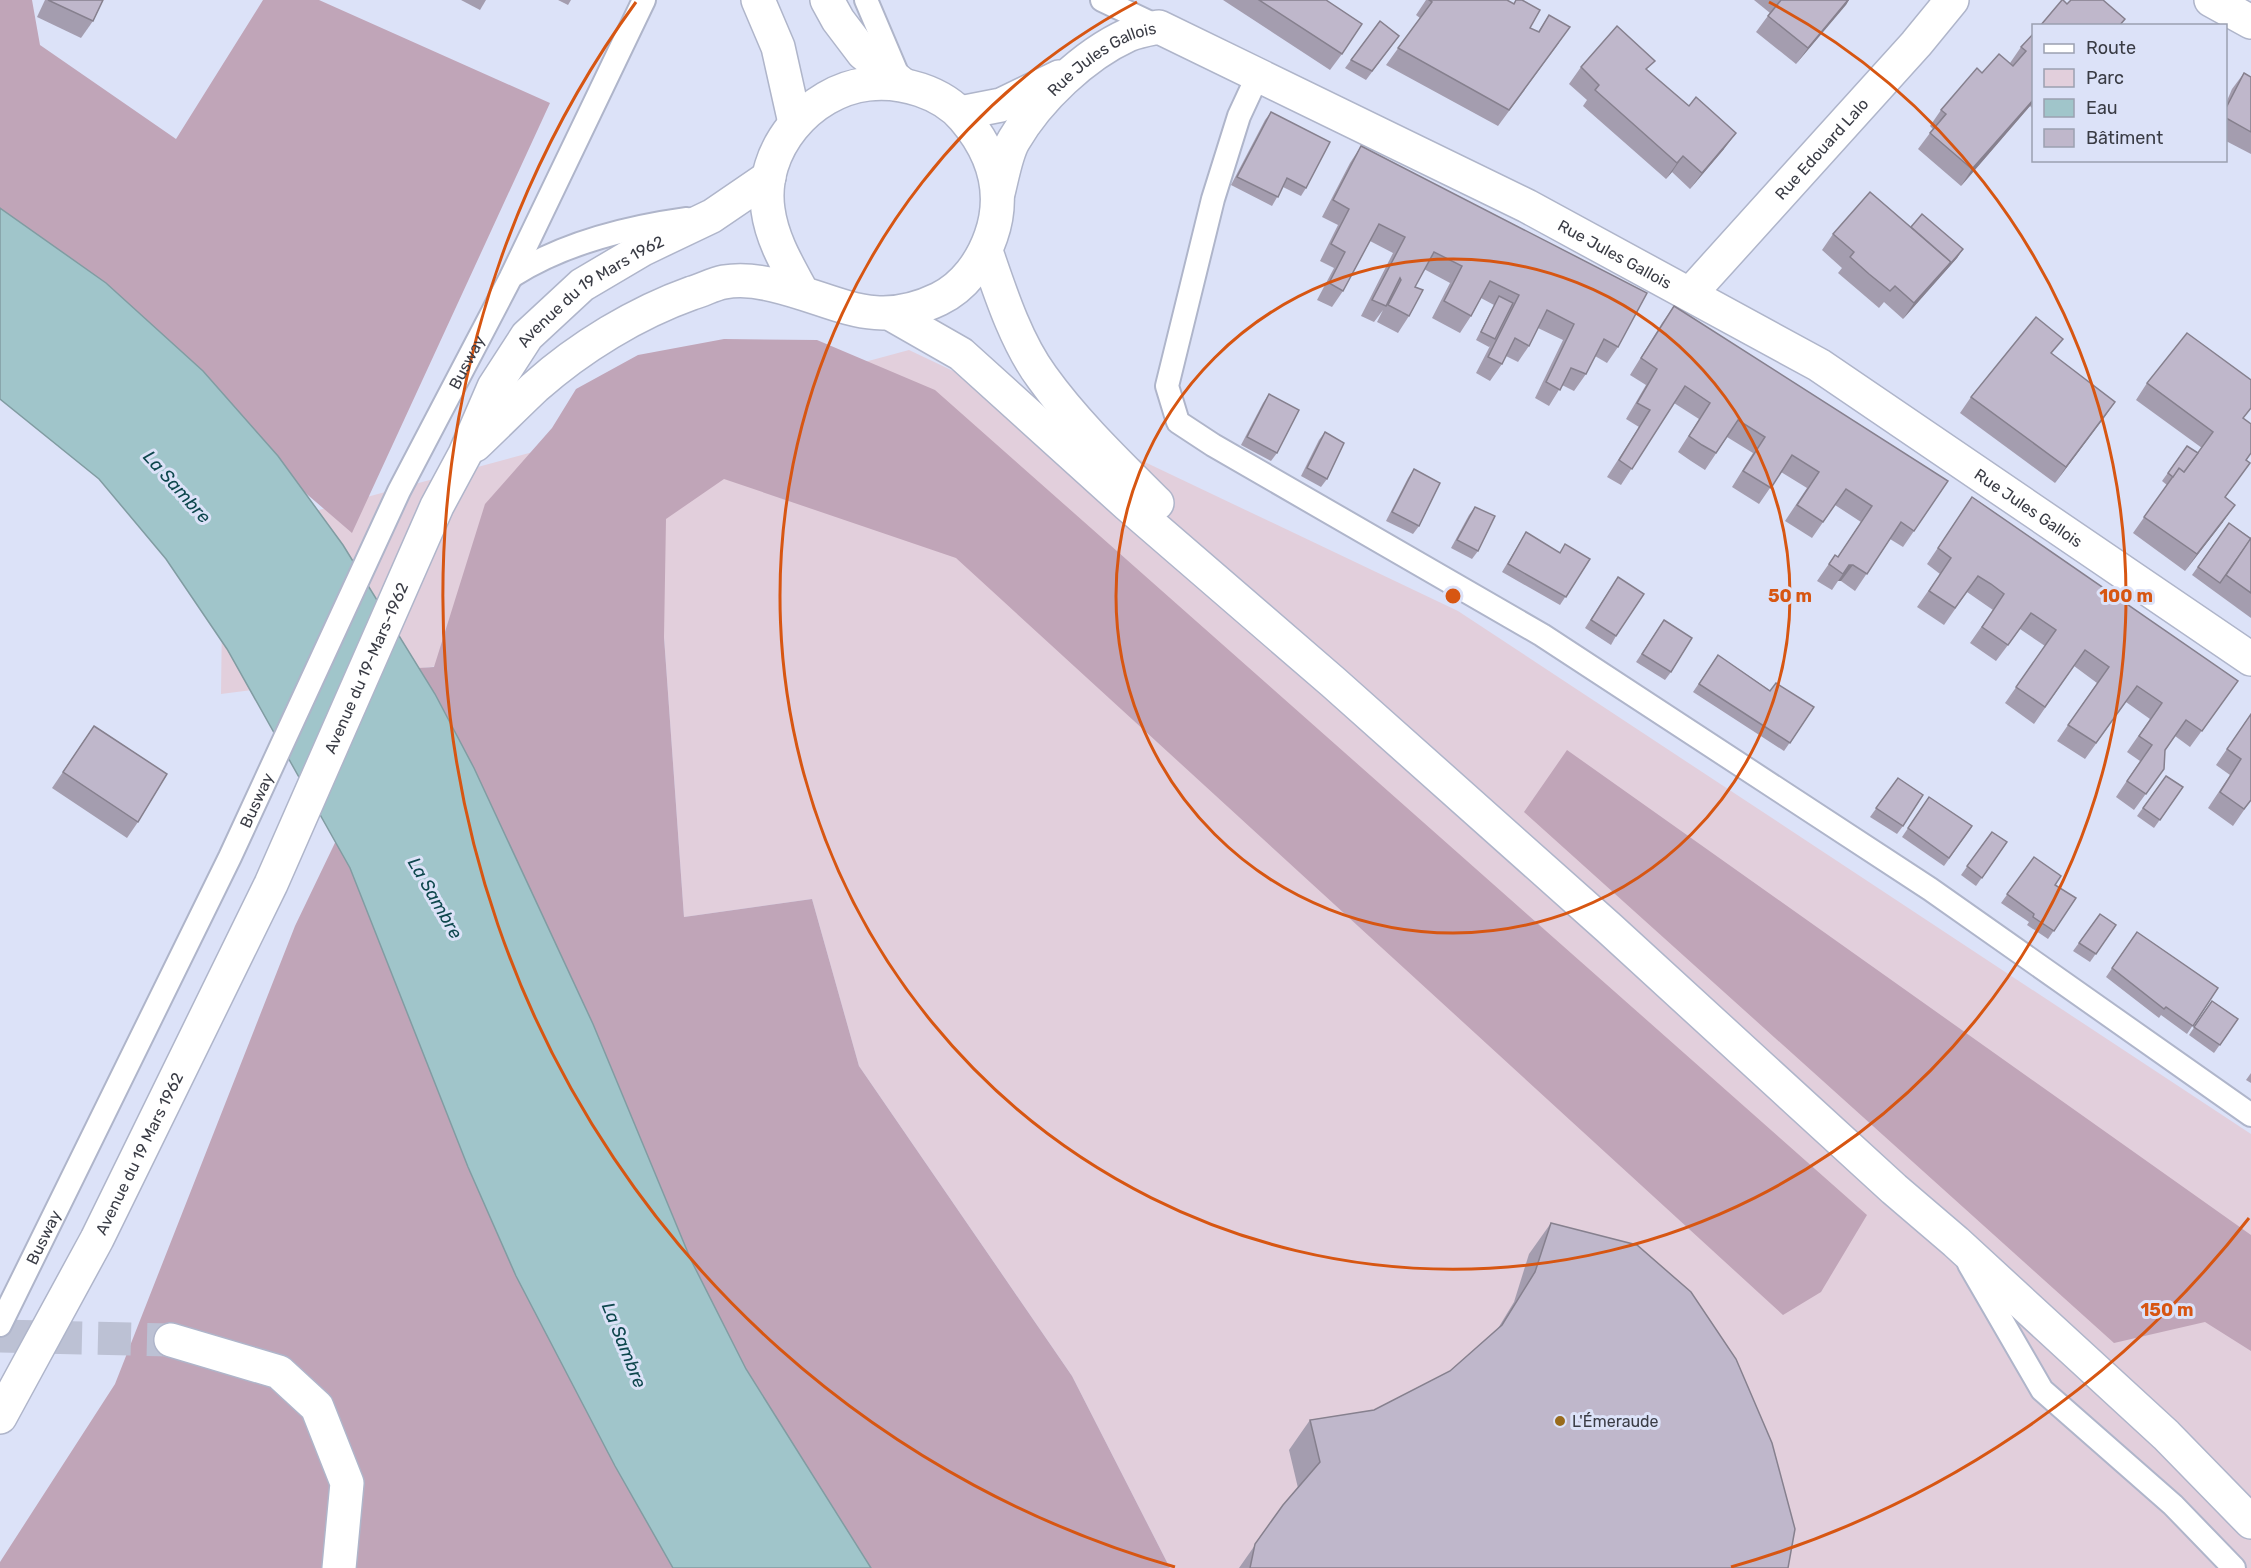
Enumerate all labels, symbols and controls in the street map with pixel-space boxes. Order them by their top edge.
street label: Rue Jules Gallois [1043,18,1158,100]
legend [2032,24,2227,162]
text: Route [2086,37,2136,59]
text: Parc [2086,67,2124,89]
street label: Rue Edouard Lalo [1771,94,1872,203]
text: Eau [2086,97,2118,119]
text: Bâtiment [2086,127,2163,149]
street label: Rue Jules Gallois [1555,215,1675,292]
street label: Avenue du 19 Mars 1962 [513,231,667,350]
street label: Busway [444,332,488,392]
water label: La Sambre [139,446,215,528]
street label: Rue Jules Gallois [1971,464,2086,551]
street label: Avenue du 19-Mars-1962 [320,579,412,756]
text: 50 m [1768,585,1812,607]
text: 100 m [2099,585,2153,607]
centre of rings [1443,586,1463,606]
street label: Busway [235,770,277,831]
water label: La Sambre [403,853,467,943]
street label: Avenue du 19 Mars 1962 [91,1069,187,1238]
street label: Busway [22,1207,65,1267]
water label: La Sambre [597,1299,651,1391]
text: 150 m [2140,1299,2194,1321]
place label: L'Émeraude [1572,1412,1659,1431]
marker: L'Émeraude [1553,1414,1567,1428]

